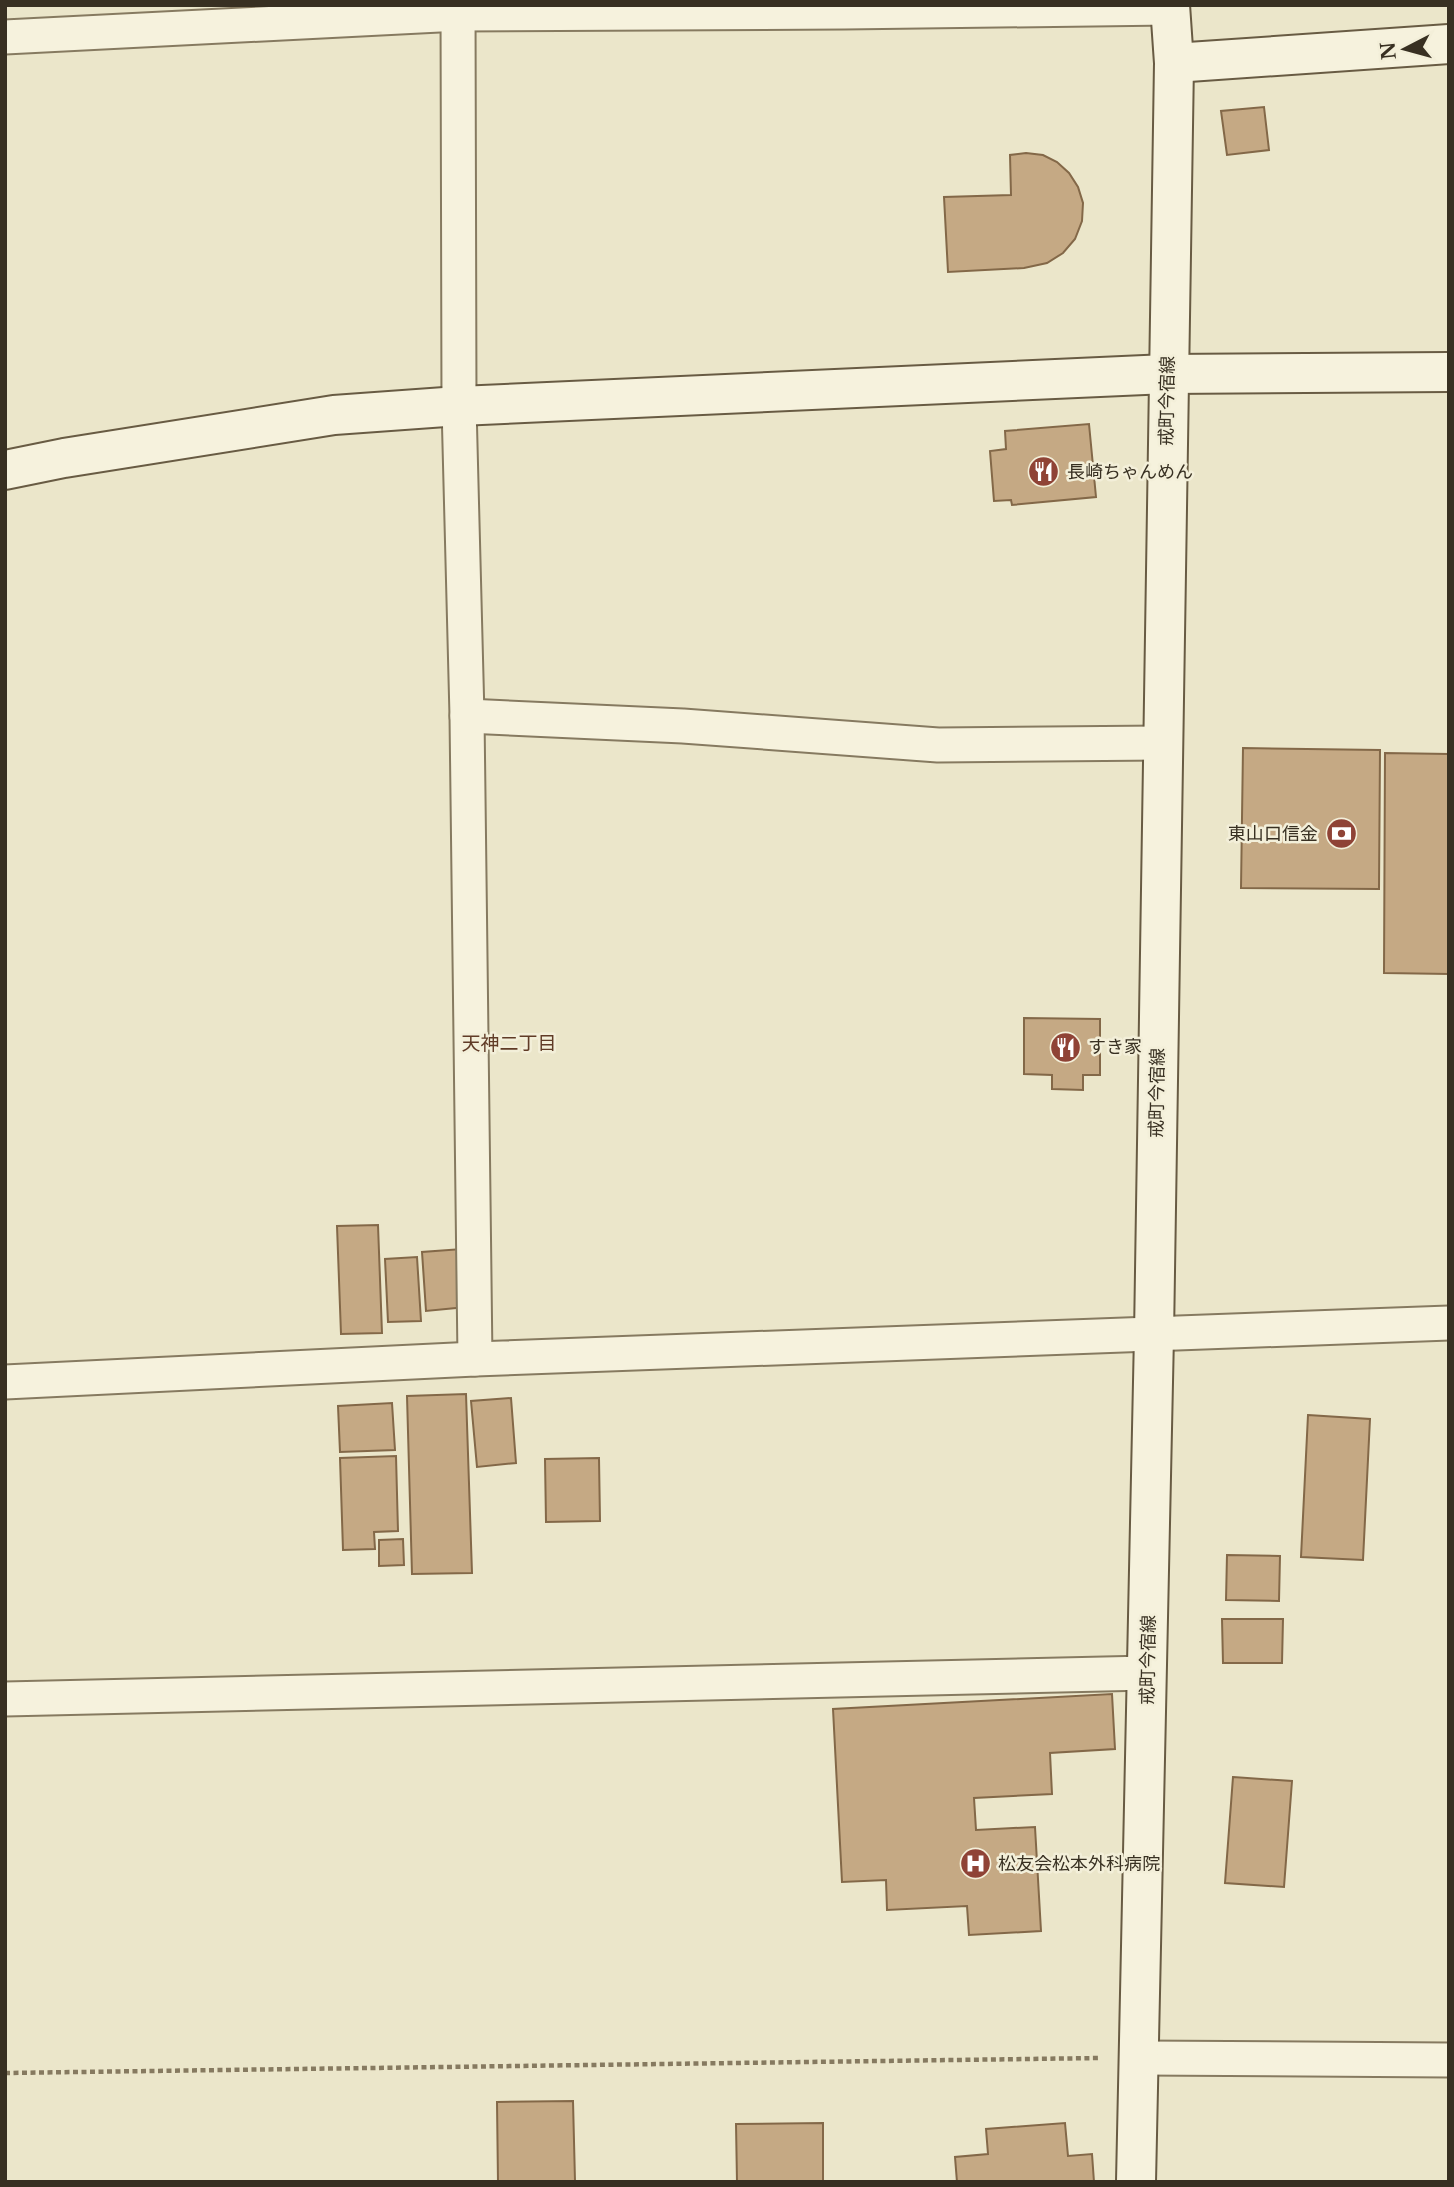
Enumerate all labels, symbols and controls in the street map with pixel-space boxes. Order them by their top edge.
north arrow [1370,14,1440,84]
text: N [1376,41,1401,61]
street label: 戒町今宿線 [1155,356,1179,446]
restaurant icon: 長崎ちゃんめん [1027,455,1061,489]
place label: 長崎ちゃんめん [1067,461,1193,483]
bank icon: 東山口信金 [1324,817,1358,851]
place label: 東山口信金 [1228,823,1318,845]
restaurant icon: すき家 [1048,1030,1082,1064]
district label: 天神二丁目 [461,1032,557,1055]
place label: すき家 [1088,1036,1142,1058]
street label: 戒町今宿線 [1145,1048,1169,1138]
street label: 戒町今宿線 [1136,1615,1160,1705]
hospital icon: 松友会松本外科病院 [958,1847,992,1881]
place label: 松友会松本外科病院 [998,1853,1160,1875]

